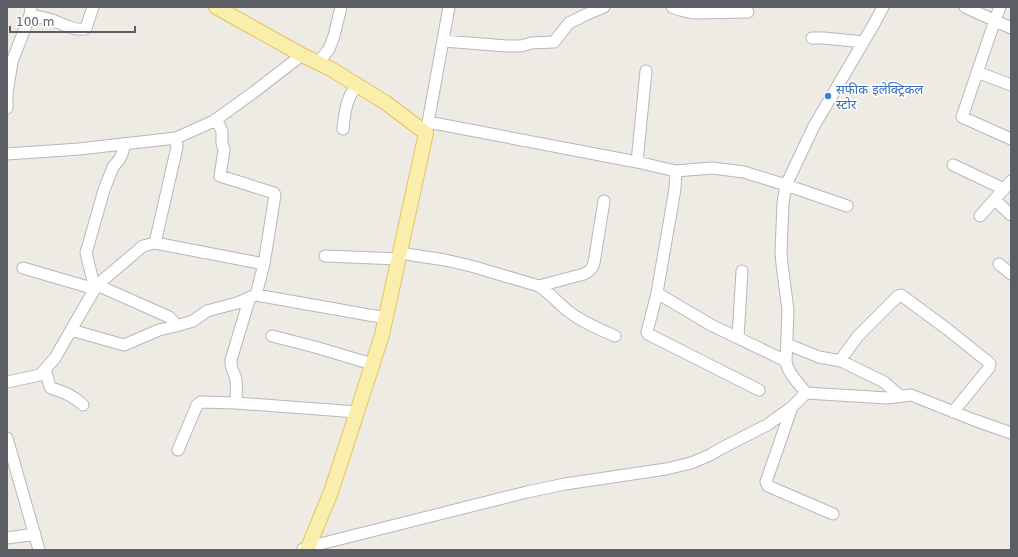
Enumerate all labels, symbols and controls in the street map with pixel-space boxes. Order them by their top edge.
scale bar [10,8,135,34]
text: 100 m [16,15,54,29]
place label: सफीक इलेक्ट्रिकल स्टोर [836,82,923,112]
marker: सफीक इलेक्ट्रिकल स्टोर [823,91,833,101]

